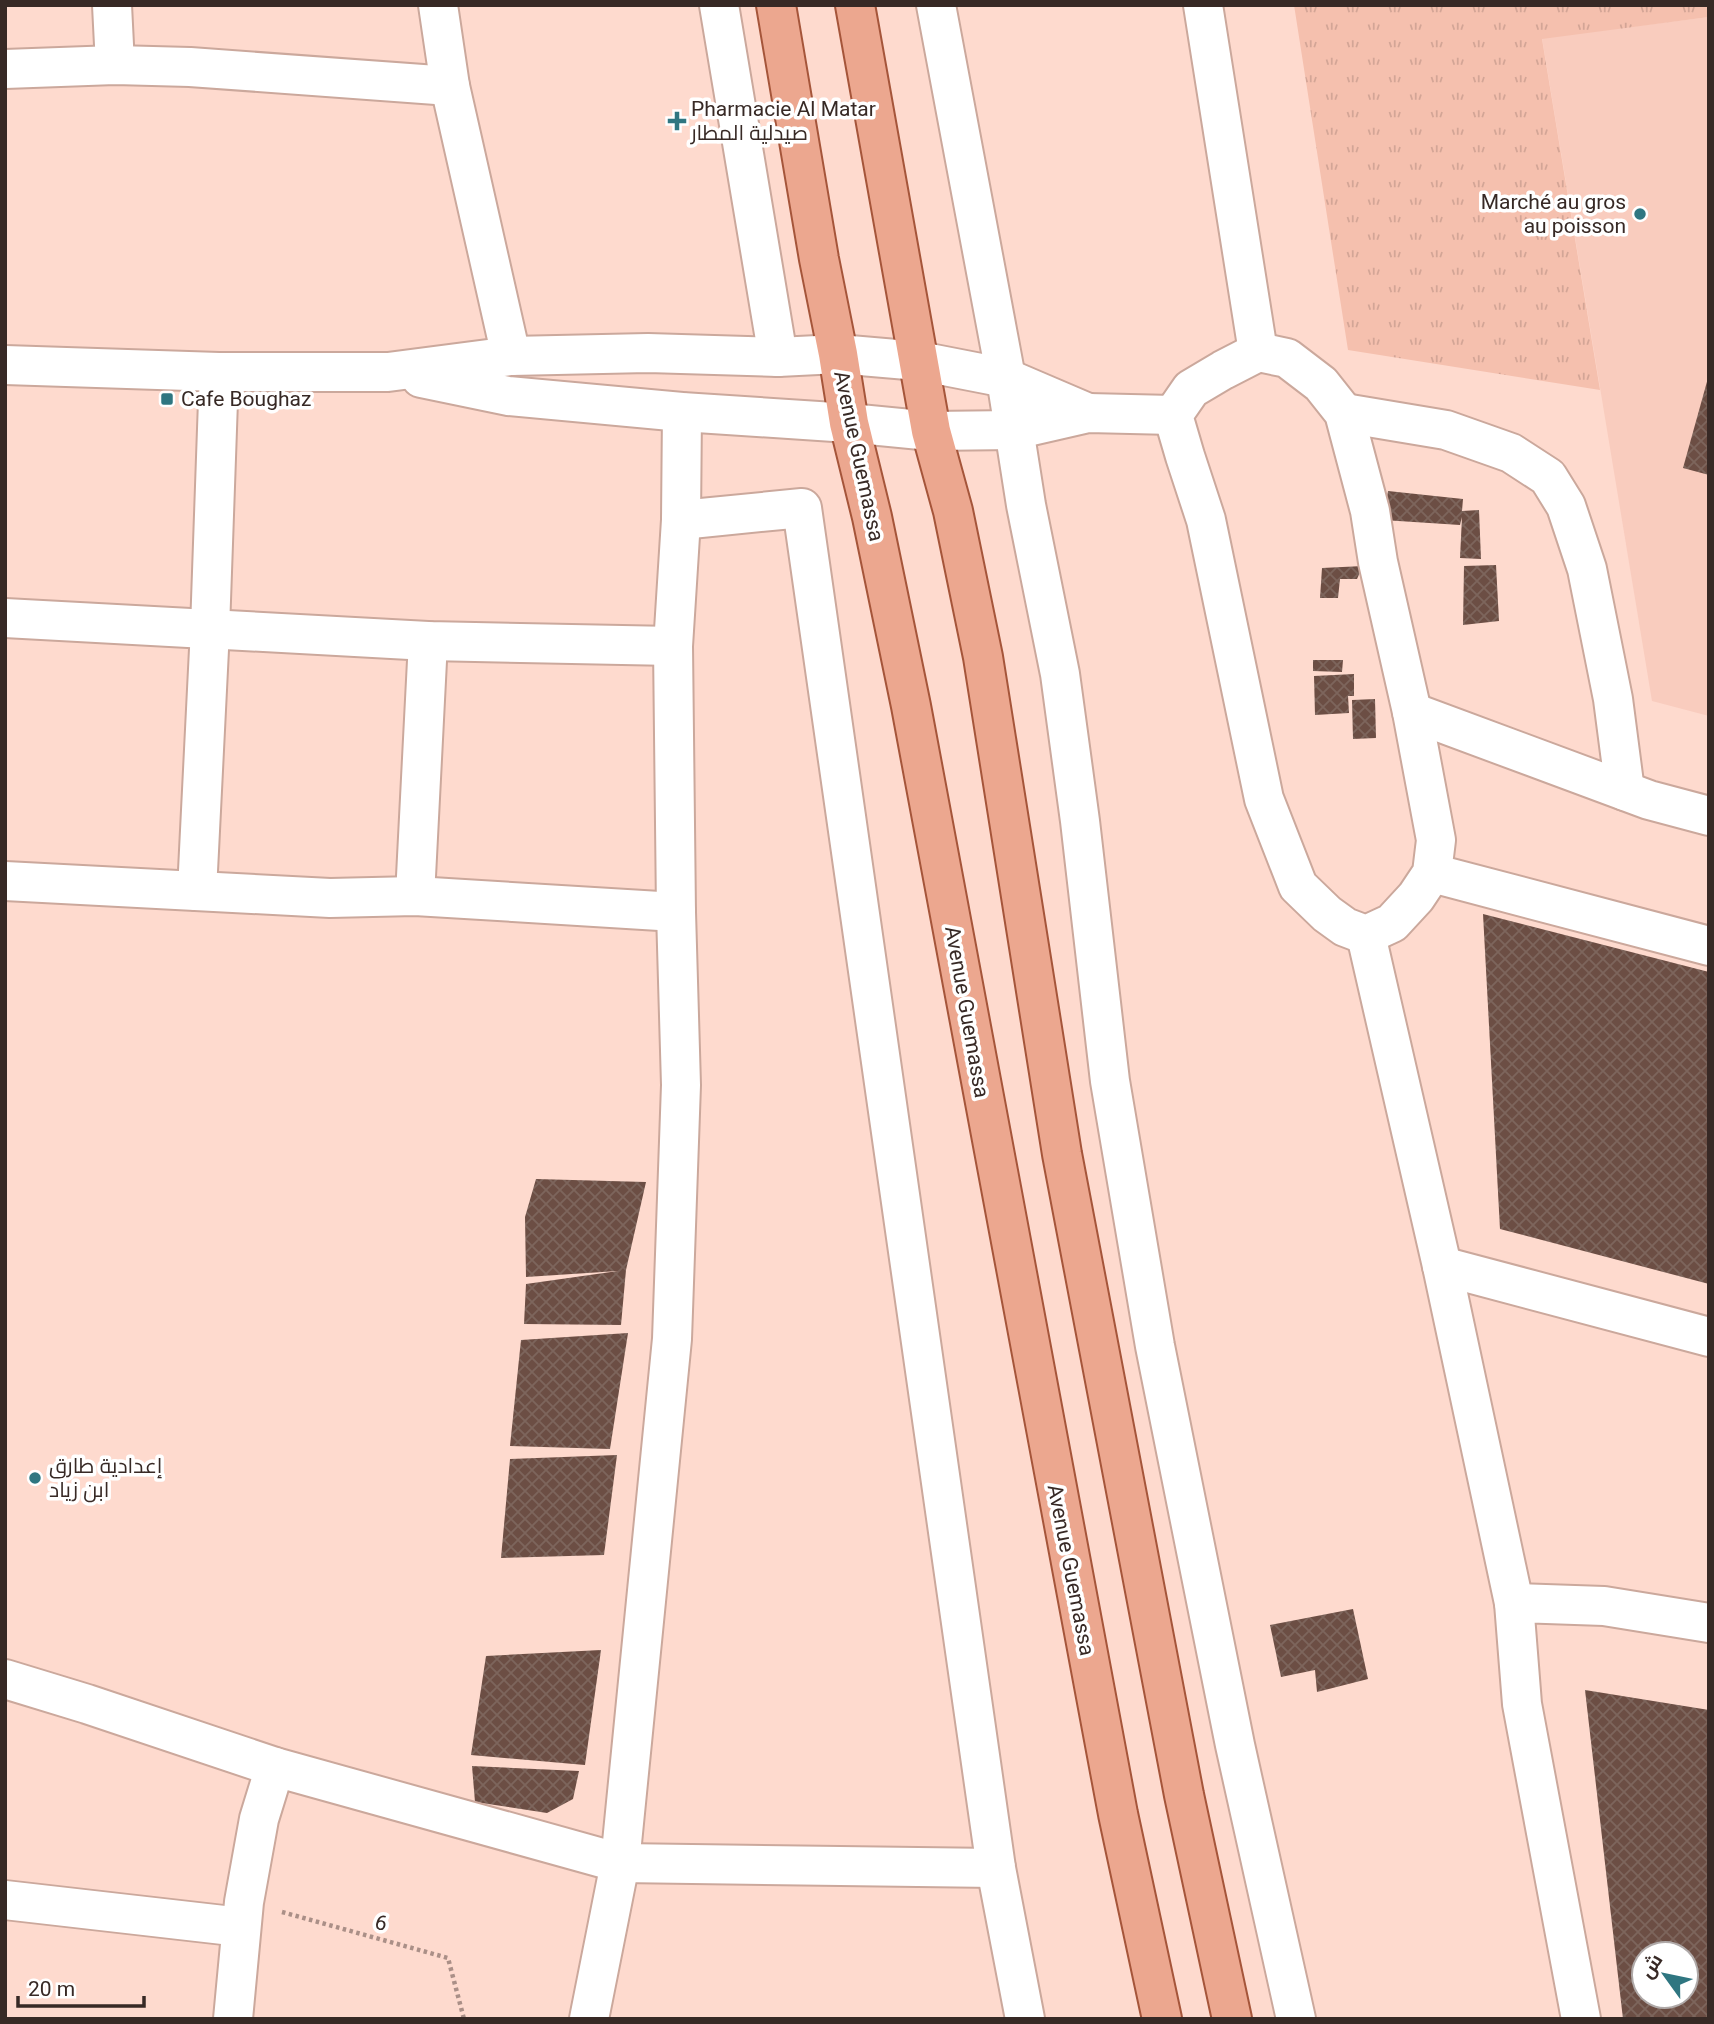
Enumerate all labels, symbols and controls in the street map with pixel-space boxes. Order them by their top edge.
place label: Pharmacie Al Matar صيدلية المطار [690,97,876,145]
marker: Pharmacie Al Matar صيدلية المطار [669,113,685,129]
place label: Marché au gros au poisson [1481,190,1626,238]
marker: Marché au gros au poisson [1632,206,1648,222]
street label: Avenue Guemassa [829,368,889,544]
place label: Cafe Boughaz [181,387,311,411]
marker: Cafe Boughaz [159,391,175,407]
street label: Avenue Guemassa [940,924,994,1100]
place label: إعدادية طارق ابن زياد [49,1454,163,1503]
marker: إعدادية طارق ابن زياد [27,1470,43,1486]
street label: Avenue Guemassa [1043,1482,1099,1658]
street label: 6 [372,1910,390,1936]
north arrow [1630,1940,1700,2010]
text: ش [1635,1950,1667,1983]
scale bar [18,1965,144,2009]
text: 20 m [28,1977,75,2001]

